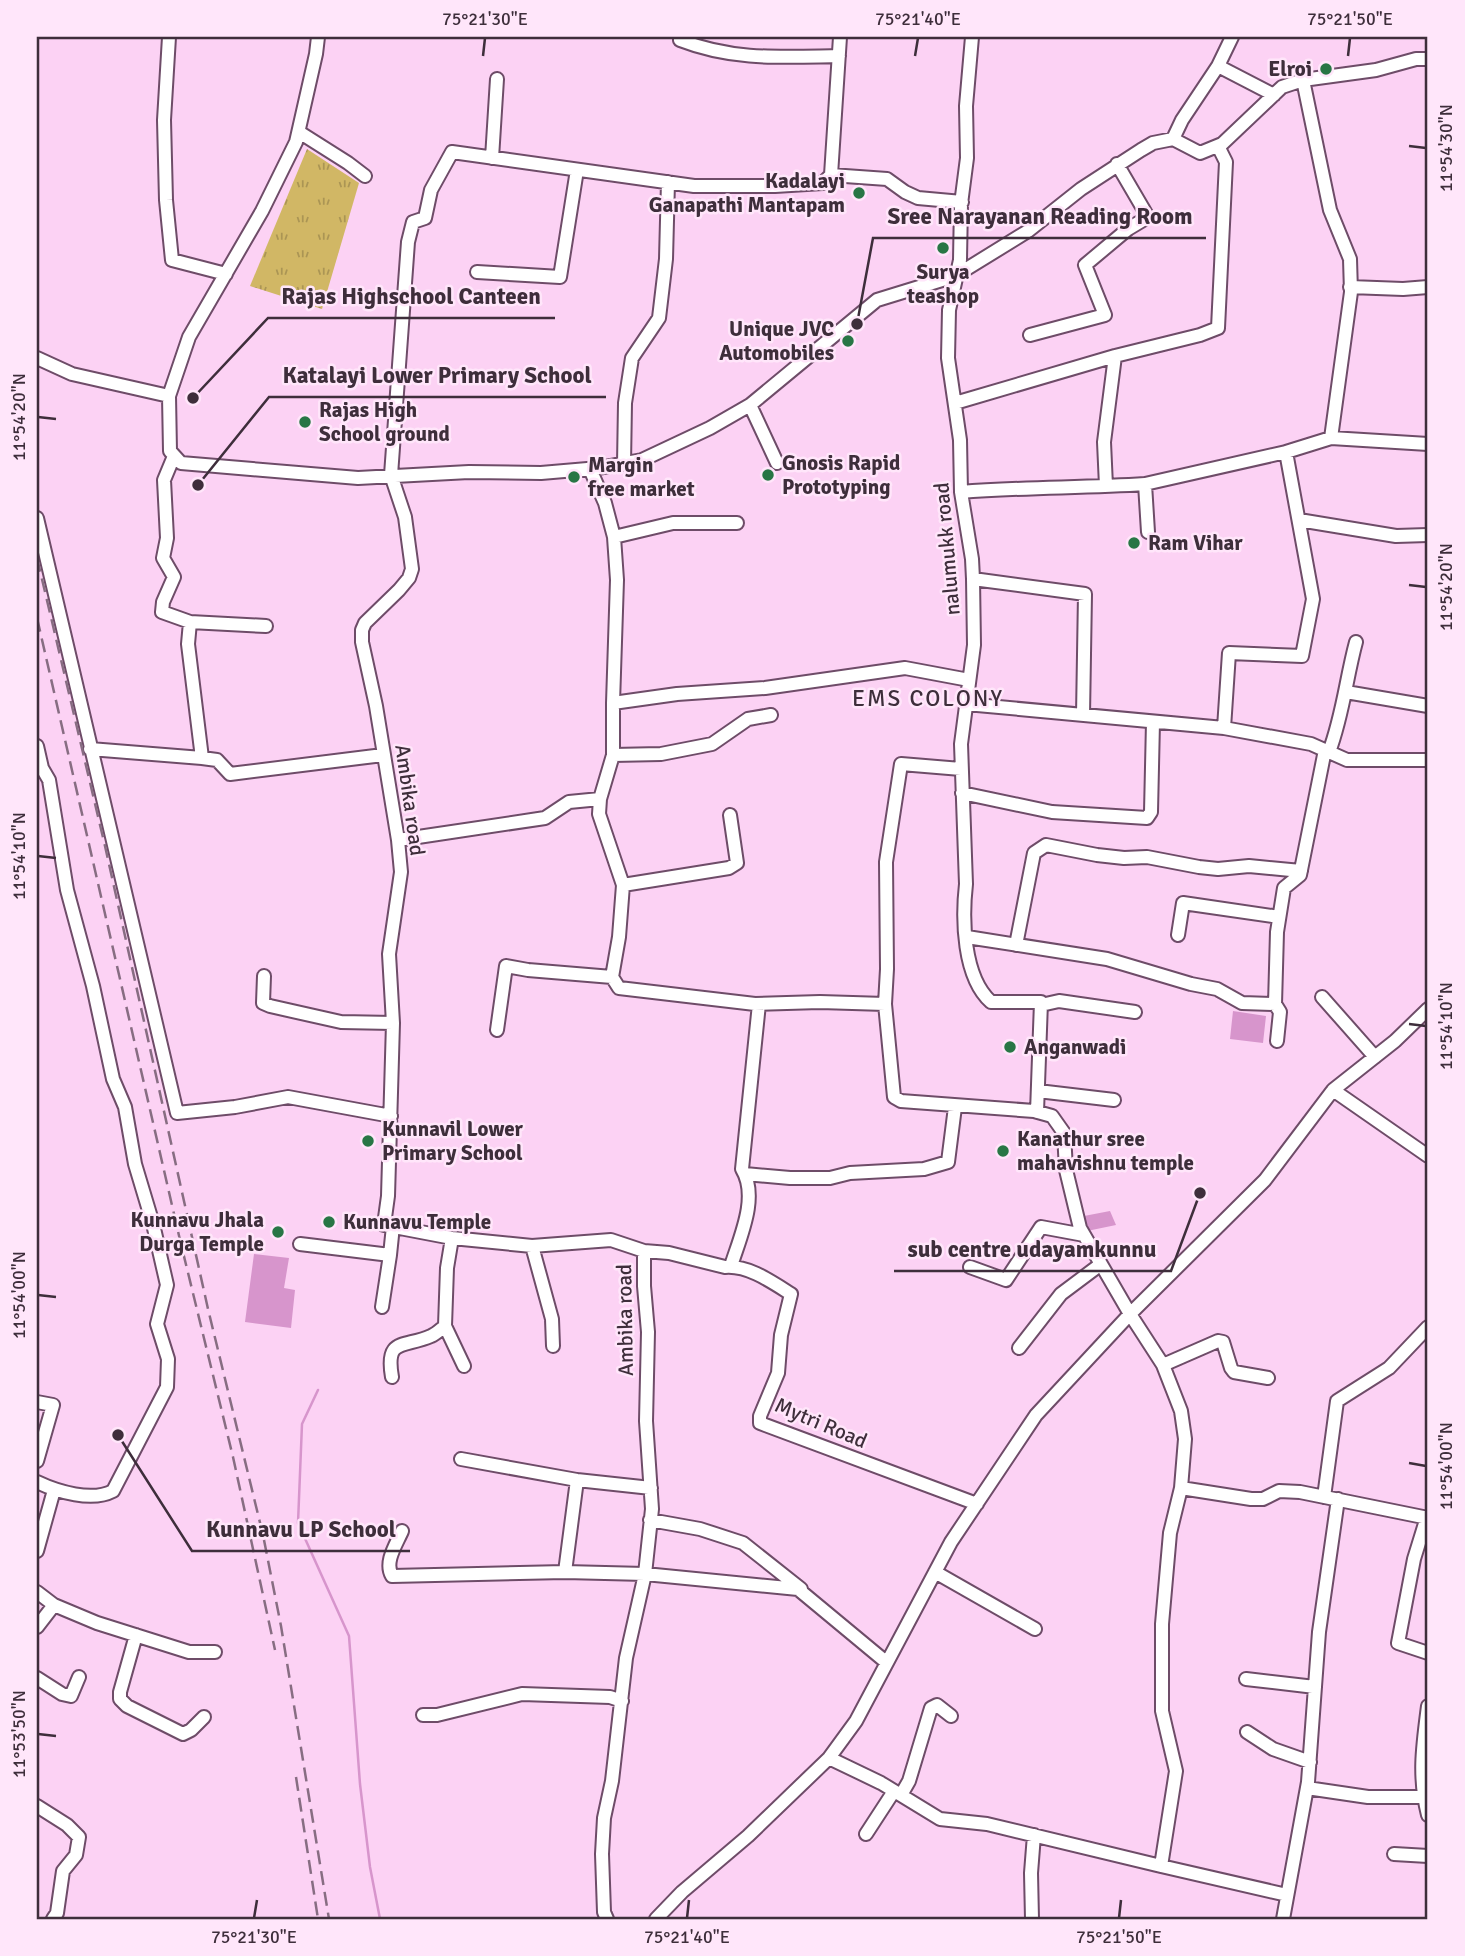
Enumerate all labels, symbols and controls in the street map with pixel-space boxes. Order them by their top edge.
text: 75°21'30"E [442,8,528,30]
text: 75°21'40"E [875,8,961,30]
text: 75°21'50"E [1307,8,1393,30]
place label: Elroi [1268,56,1312,82]
marker: Elroi [1318,61,1334,77]
text: 11°54'30"N [1435,104,1457,192]
place label: Kadalayi Ganapathi Mantapam [649,168,845,218]
marker: Kadalayi Ganapathi Mantapam [851,185,867,201]
callout: Sree Narayanan Reading Room [873,194,1206,238]
text: Sree Narayanan Reading Room [887,202,1193,231]
marker: Surya teashop [935,240,951,256]
place label: Surya teashop [906,259,979,309]
callout: Rajas Highschool Canteen [268,274,555,318]
text: Rajas Highschool Canteen [281,282,541,311]
place label: Unique JVC Automobiles [719,316,834,366]
marker: Unique JVC Automobiles [840,333,856,349]
callout: Katalayi Lower Primary School [269,353,606,397]
text: Katalayi Lower Primary School [282,361,592,390]
text: 11°54'20"N [8,373,30,461]
place label: Rajas High School ground [319,397,450,447]
marker: Rajas High School ground [297,414,313,430]
place label: Gnosis Rapid Prototyping [782,450,900,500]
place label: Margin free market [587,452,695,502]
marker: Gnosis Rapid Prototyping [760,467,776,483]
marker: Margin free market [566,469,582,485]
street label: nalumukk road [928,481,966,617]
place label: Ram Vihar [1148,530,1243,556]
marker: Ram Vihar [1126,535,1142,551]
text: 11°54'20"N [1435,543,1457,631]
district label: EMS COLONY [852,684,1004,713]
street label: Ambika road [389,743,431,857]
text: 11°54'10"N [8,812,30,900]
text: 11°54'10"N [1435,982,1457,1070]
place label: Anganwadi [1024,1034,1126,1060]
marker: Anganwadi [1002,1039,1018,1055]
place label: Kunnavil Lower Primary School [382,1116,524,1166]
place label: Kanathur sree mahavishnu temple [1017,1126,1194,1176]
marker: Kunnavil Lower Primary School [360,1133,376,1149]
marker: Kanathur sree mahavishnu temple [995,1143,1011,1159]
place label: Kunnavu Jhala Durga Temple [131,1207,264,1257]
place label: Kunnavu Temple [343,1209,491,1235]
marker: Kunnavu Temple [321,1214,337,1230]
marker: Kunnavu Jhala Durga Temple [270,1224,286,1240]
callout: sub centre udayamkunnu [894,1227,1171,1271]
text: sub centre udayamkunnu [908,1235,1156,1264]
text: 11°54'00"N [8,1251,30,1339]
street label: Ambika road [611,1264,639,1376]
street label: Mytri Road [771,1392,871,1454]
text: 11°54'00"N [1435,1422,1457,1510]
callout: Kunnavu LP School [192,1507,410,1551]
text: Kunnavu LP School [206,1515,396,1544]
text: 11°53'50"N [8,1690,30,1778]
text: 75°21'30"E [211,1926,297,1948]
text: 75°21'40"E [644,1926,730,1948]
text: 75°21'50"E [1076,1926,1162,1948]

